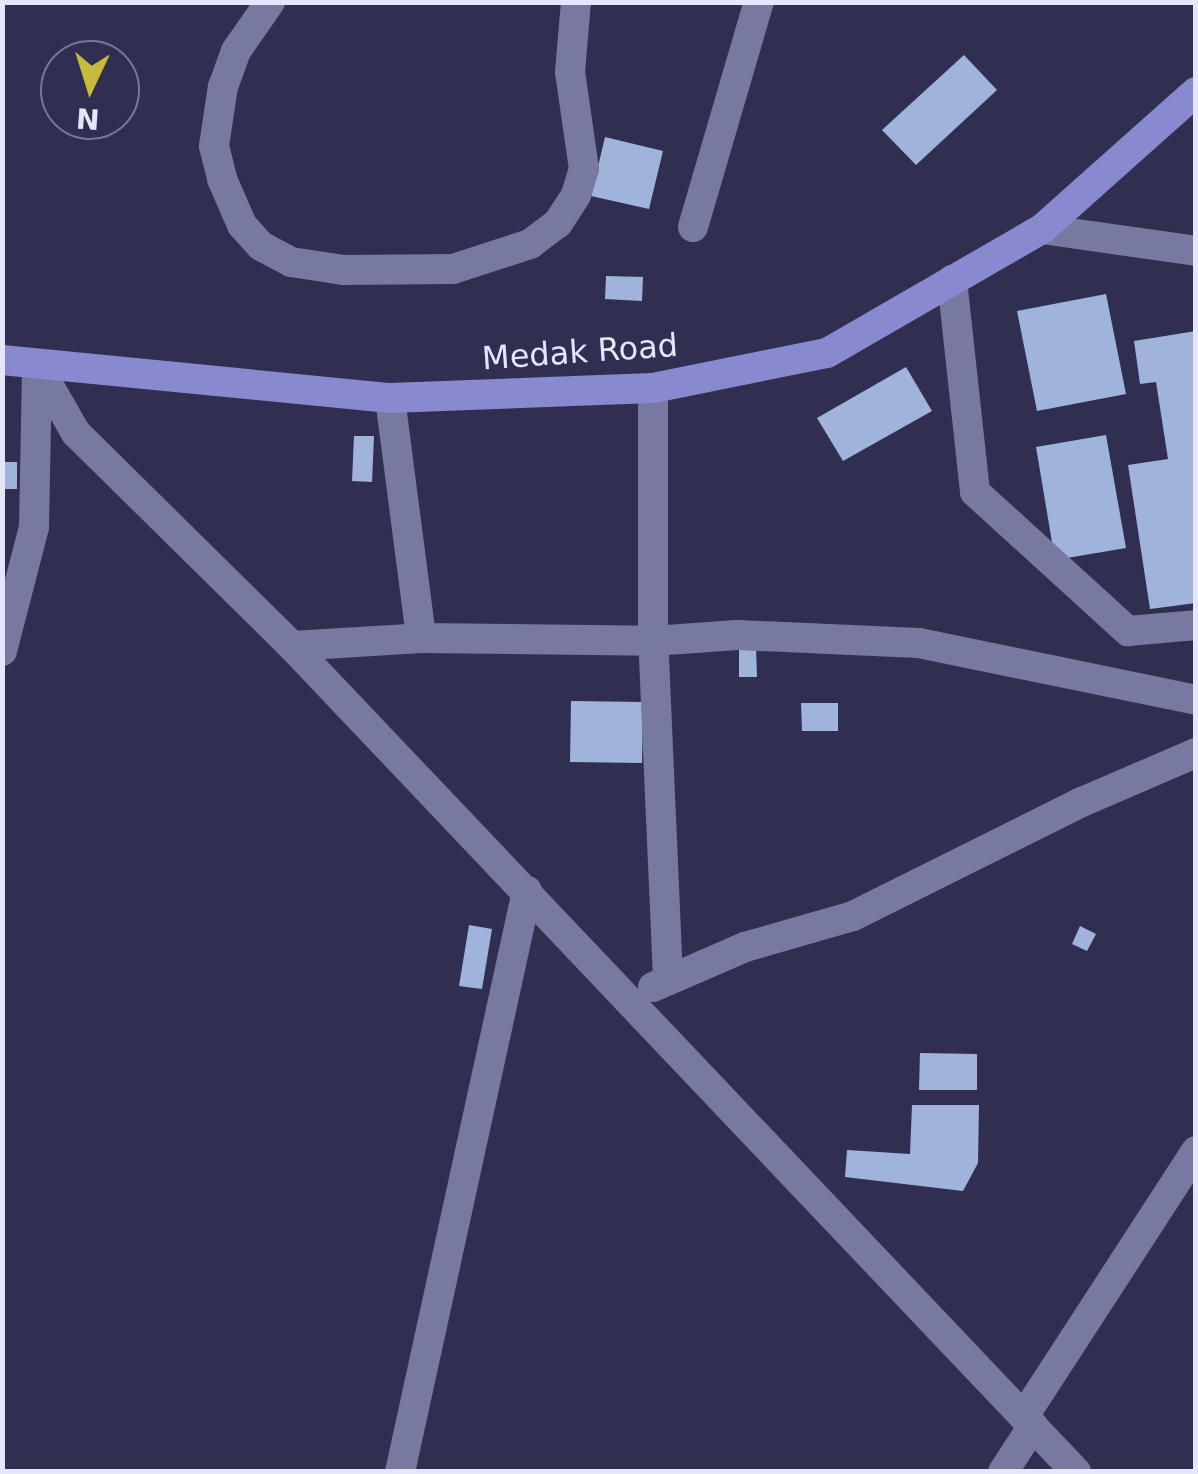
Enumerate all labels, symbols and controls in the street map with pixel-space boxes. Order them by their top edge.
north arrow [40,40,140,140]
text: N [75,101,101,136]
street label: Medak Road [481,326,679,378]

